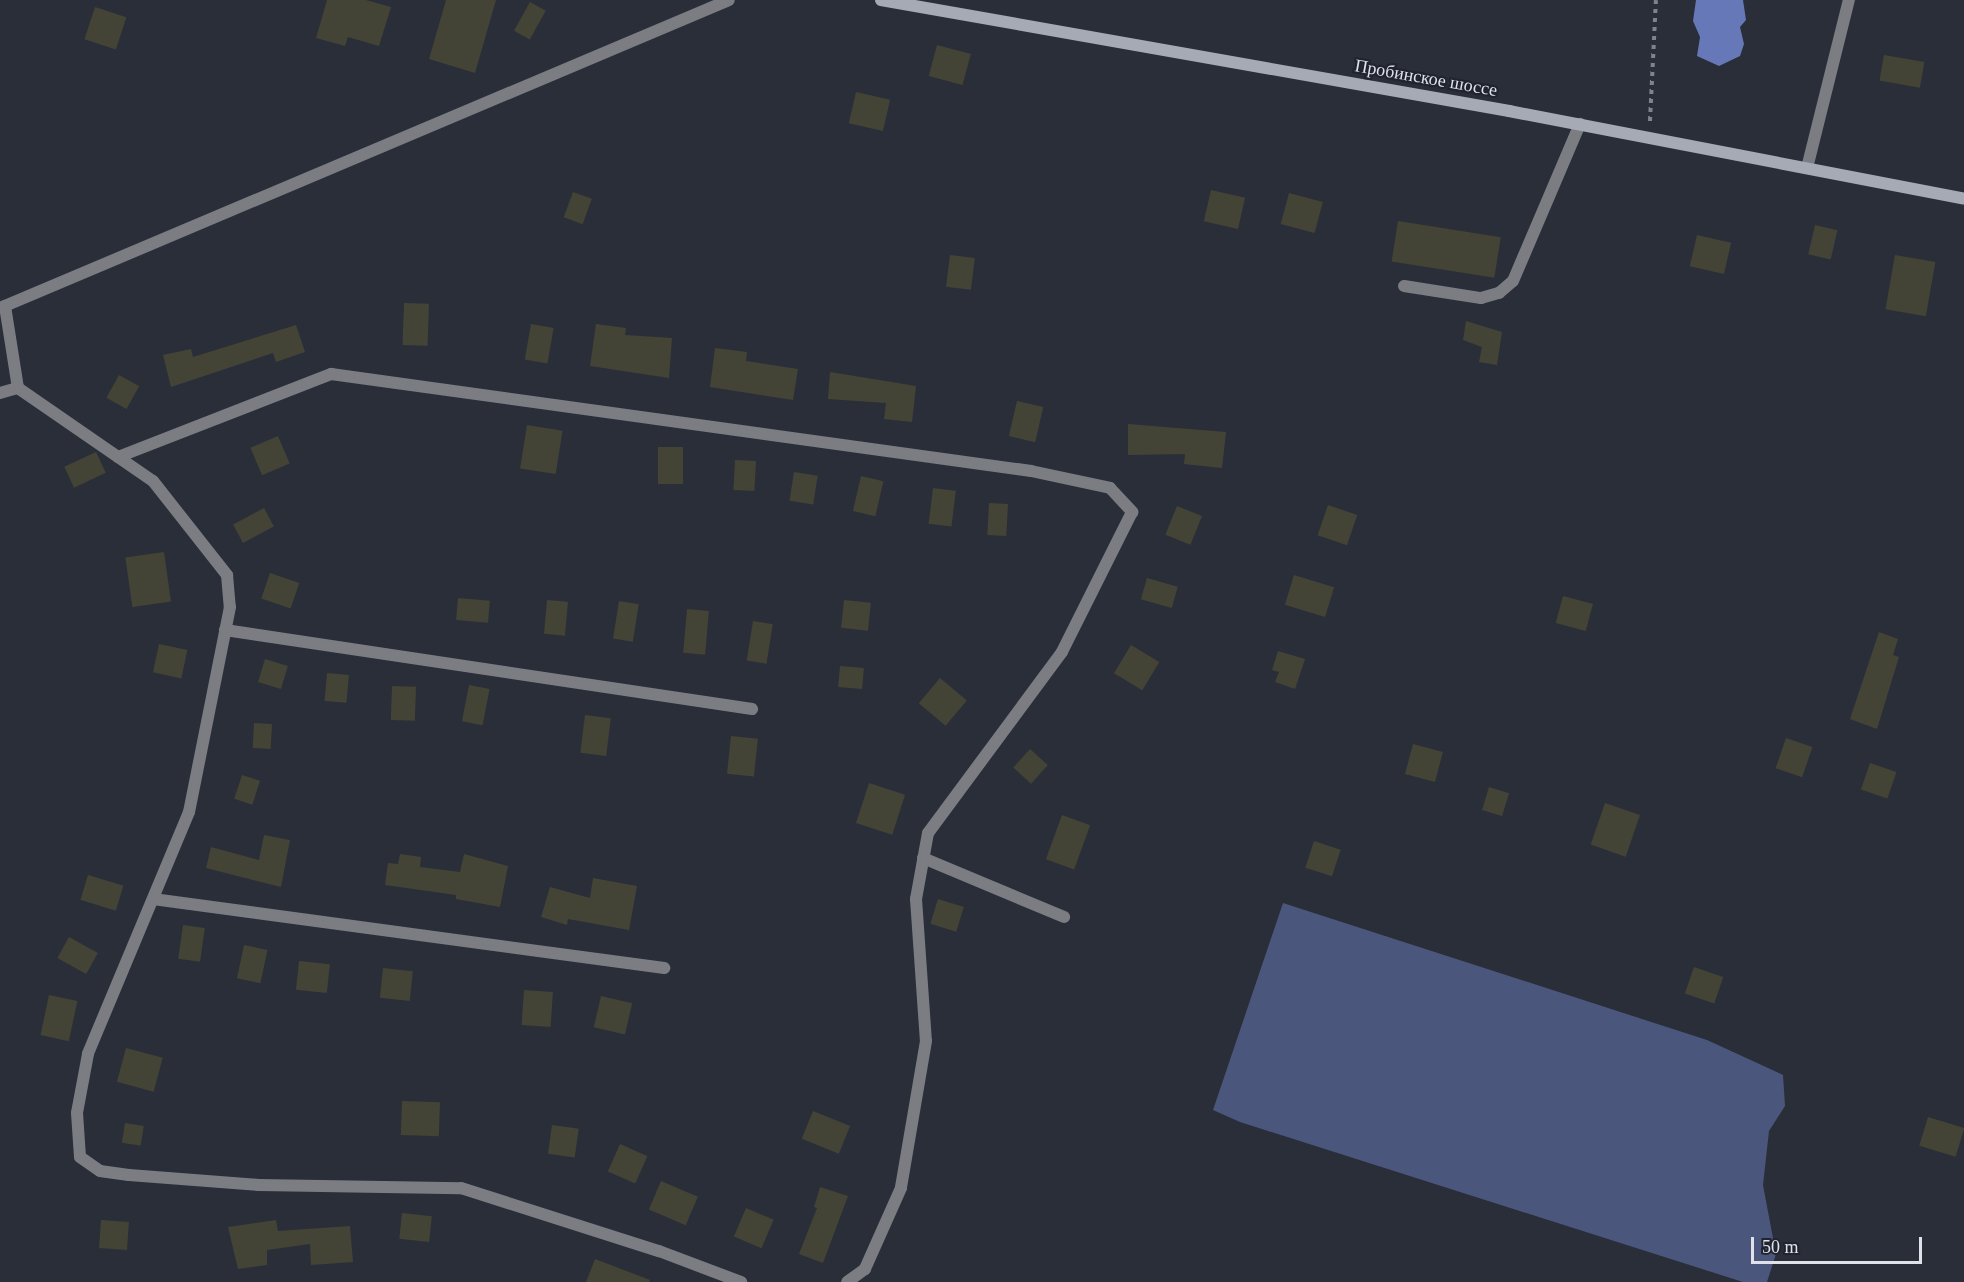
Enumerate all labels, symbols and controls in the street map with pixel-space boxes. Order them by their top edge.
street label: Пробинское шоссе [1353,55,1499,101]
scale bar [1754,1225,1925,1263]
text: 50 m [1762,1237,1799,1257]

